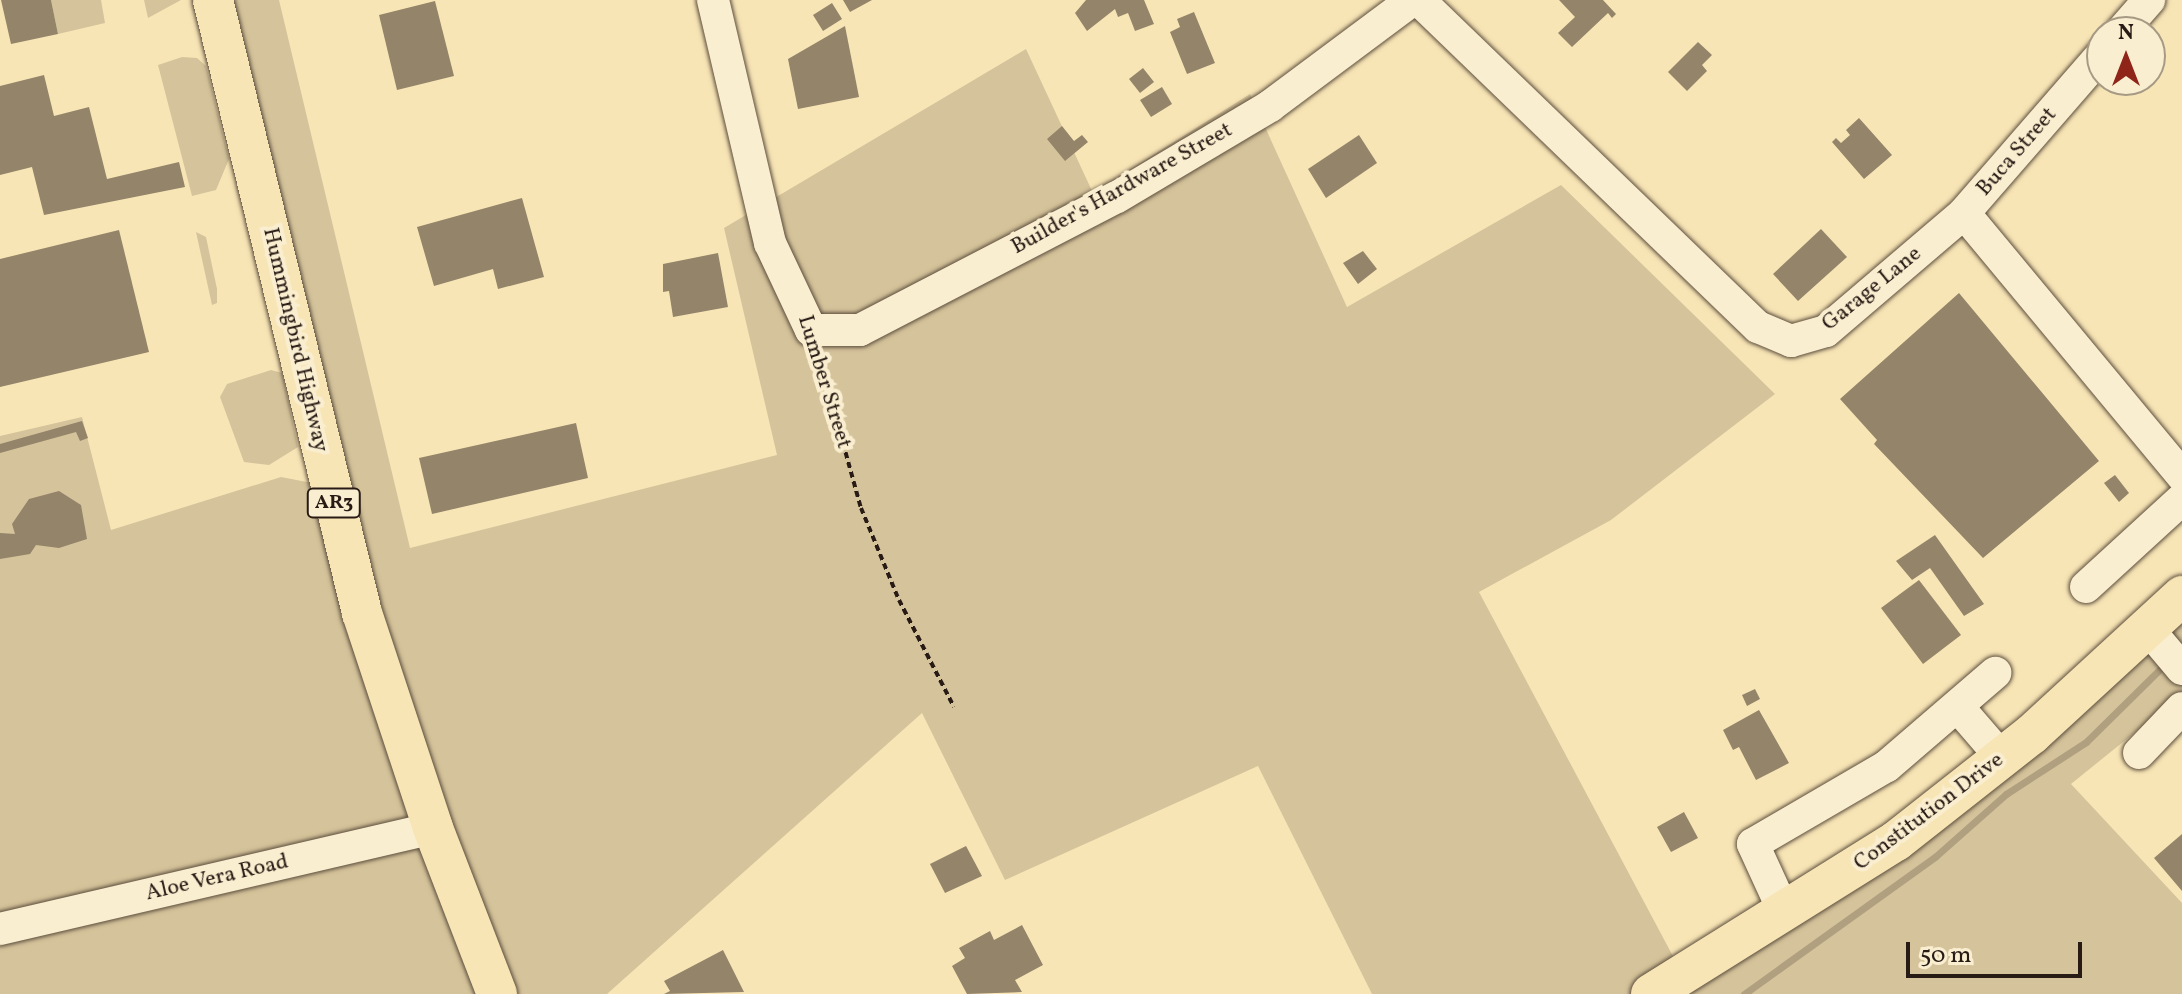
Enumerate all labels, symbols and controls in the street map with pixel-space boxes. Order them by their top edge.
north arrow [2086,16,2166,96]
text: N [2118,18,2134,49]
street label: Buca Street [1971,102,2063,202]
street label: Builder's Hardware Street [1007,117,1237,261]
street label: Hummingbird Highway [256,225,334,455]
street label: Garage Lane [1817,241,1927,337]
street label: Lumber Street [791,312,857,452]
road number: AR3 [306,487,362,519]
street label: Constitution Drive [1849,747,2009,877]
street label: Aloe Vera Road [143,849,291,907]
scale bar [1910,926,2086,976]
text: 50 m [1920,939,1972,973]

